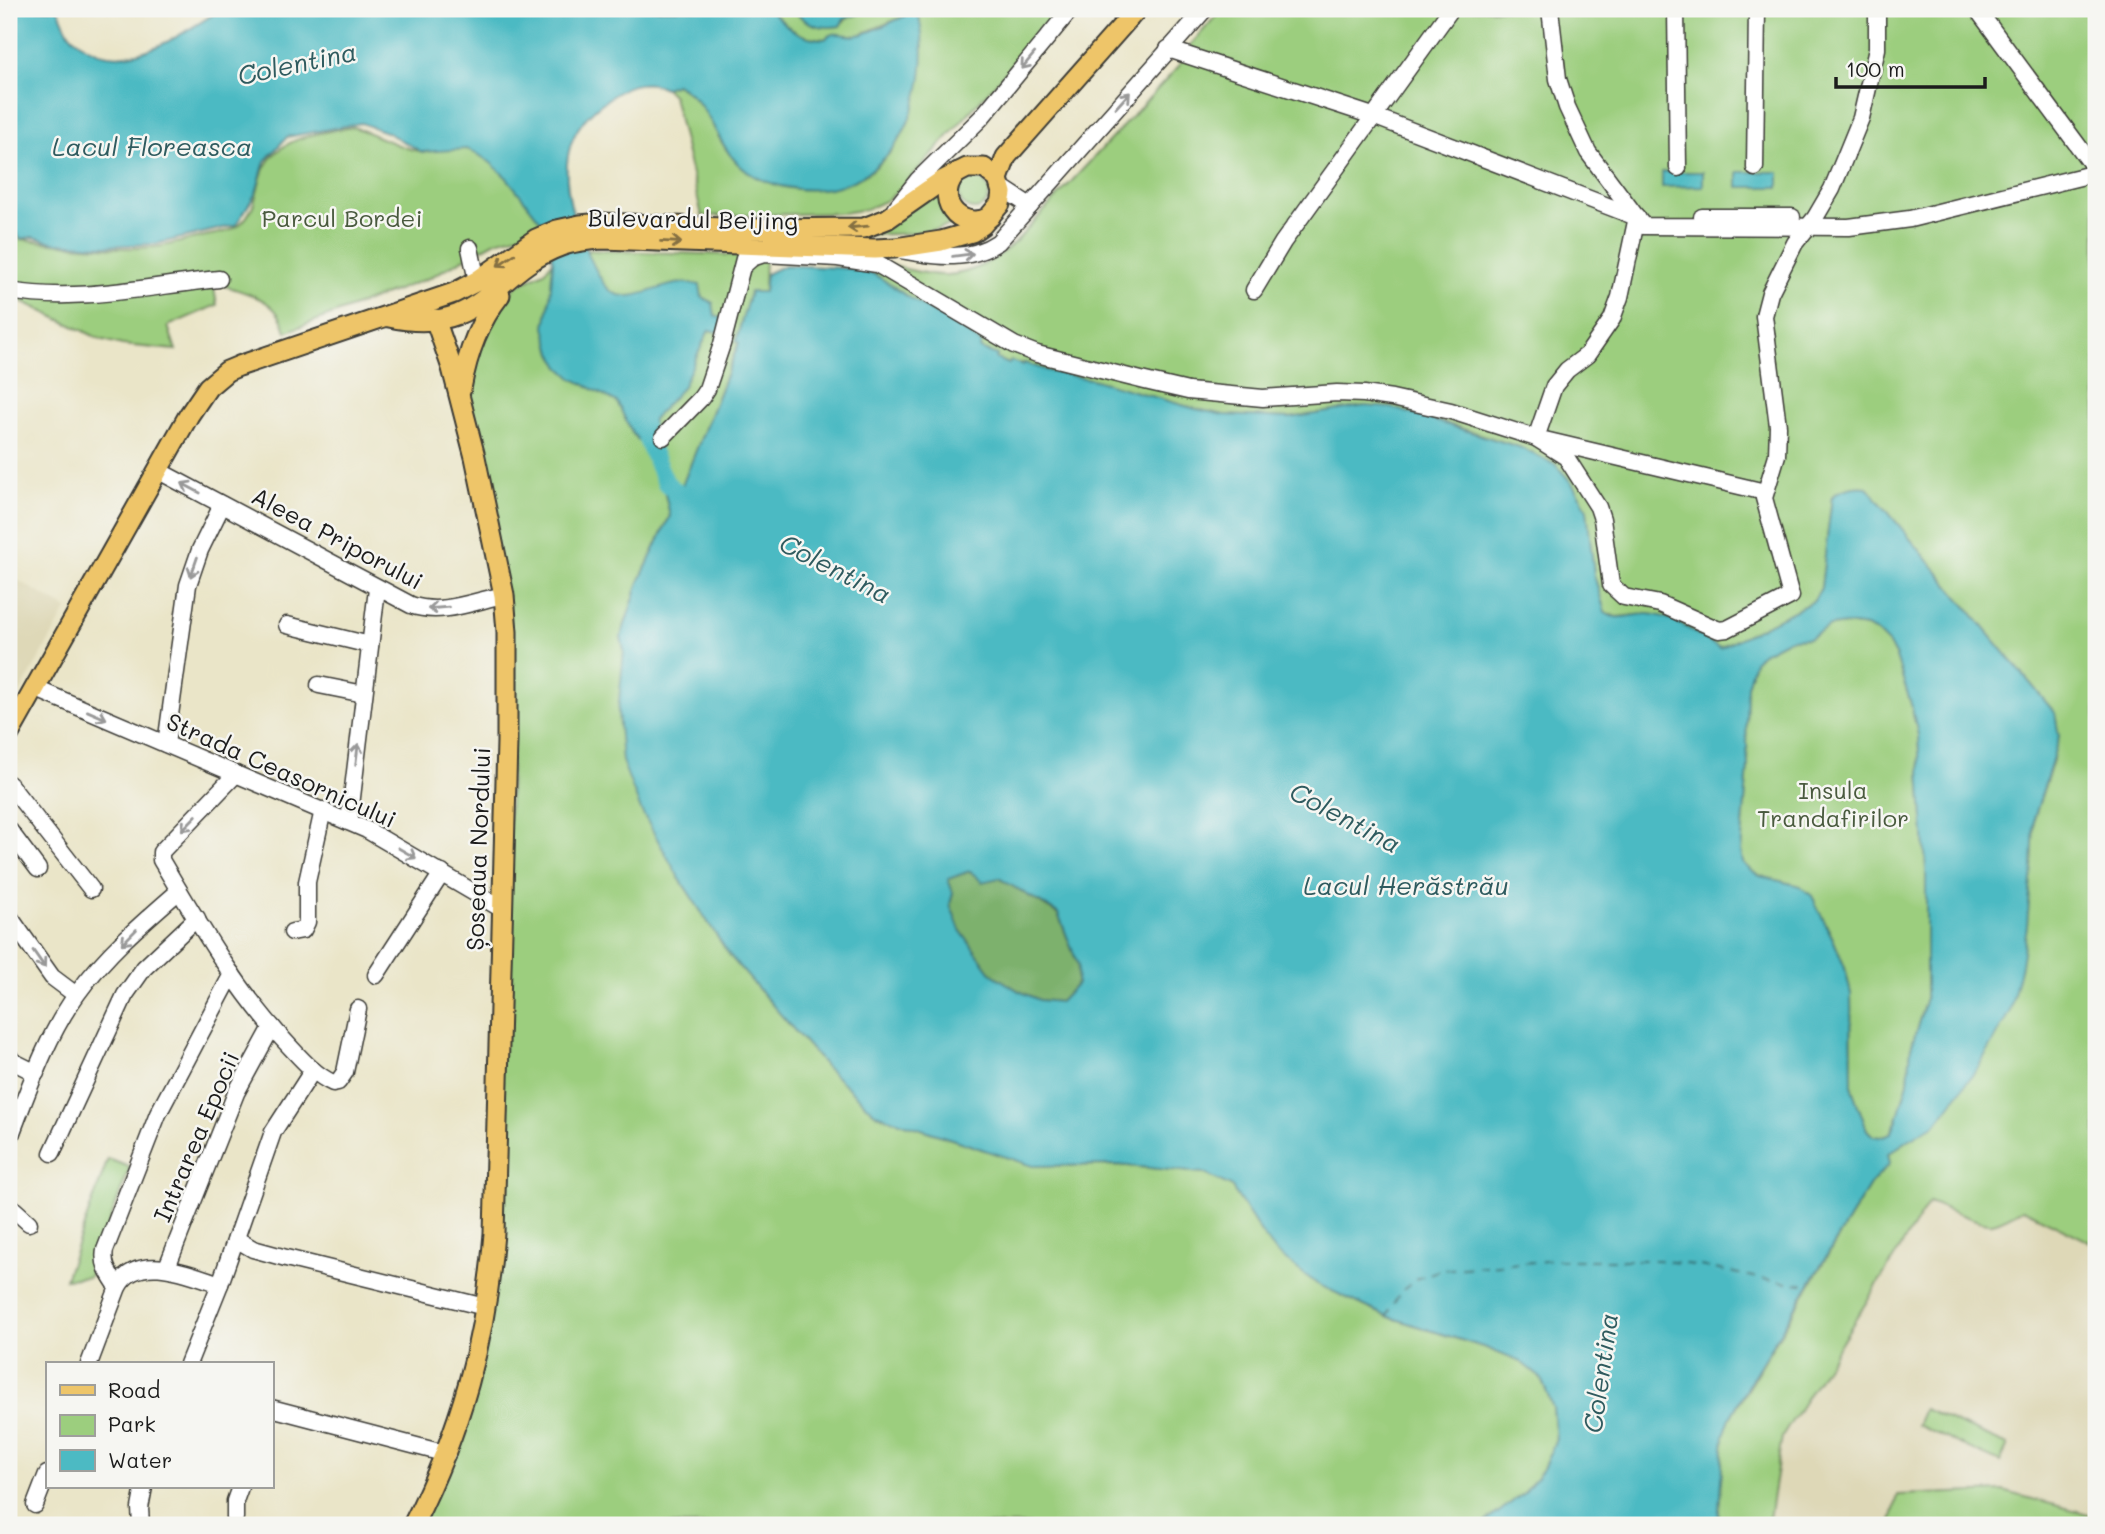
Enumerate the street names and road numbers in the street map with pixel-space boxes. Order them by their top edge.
street label: Bulevardul Beijing [588,201,798,236]
street label: Aleea Priporului [247,479,429,596]
street label: Strada Ceasornicului [162,705,401,834]
street label: Șoseaua Nordului [458,747,498,951]
street label: Intrarea Epocii [146,1046,246,1226]

